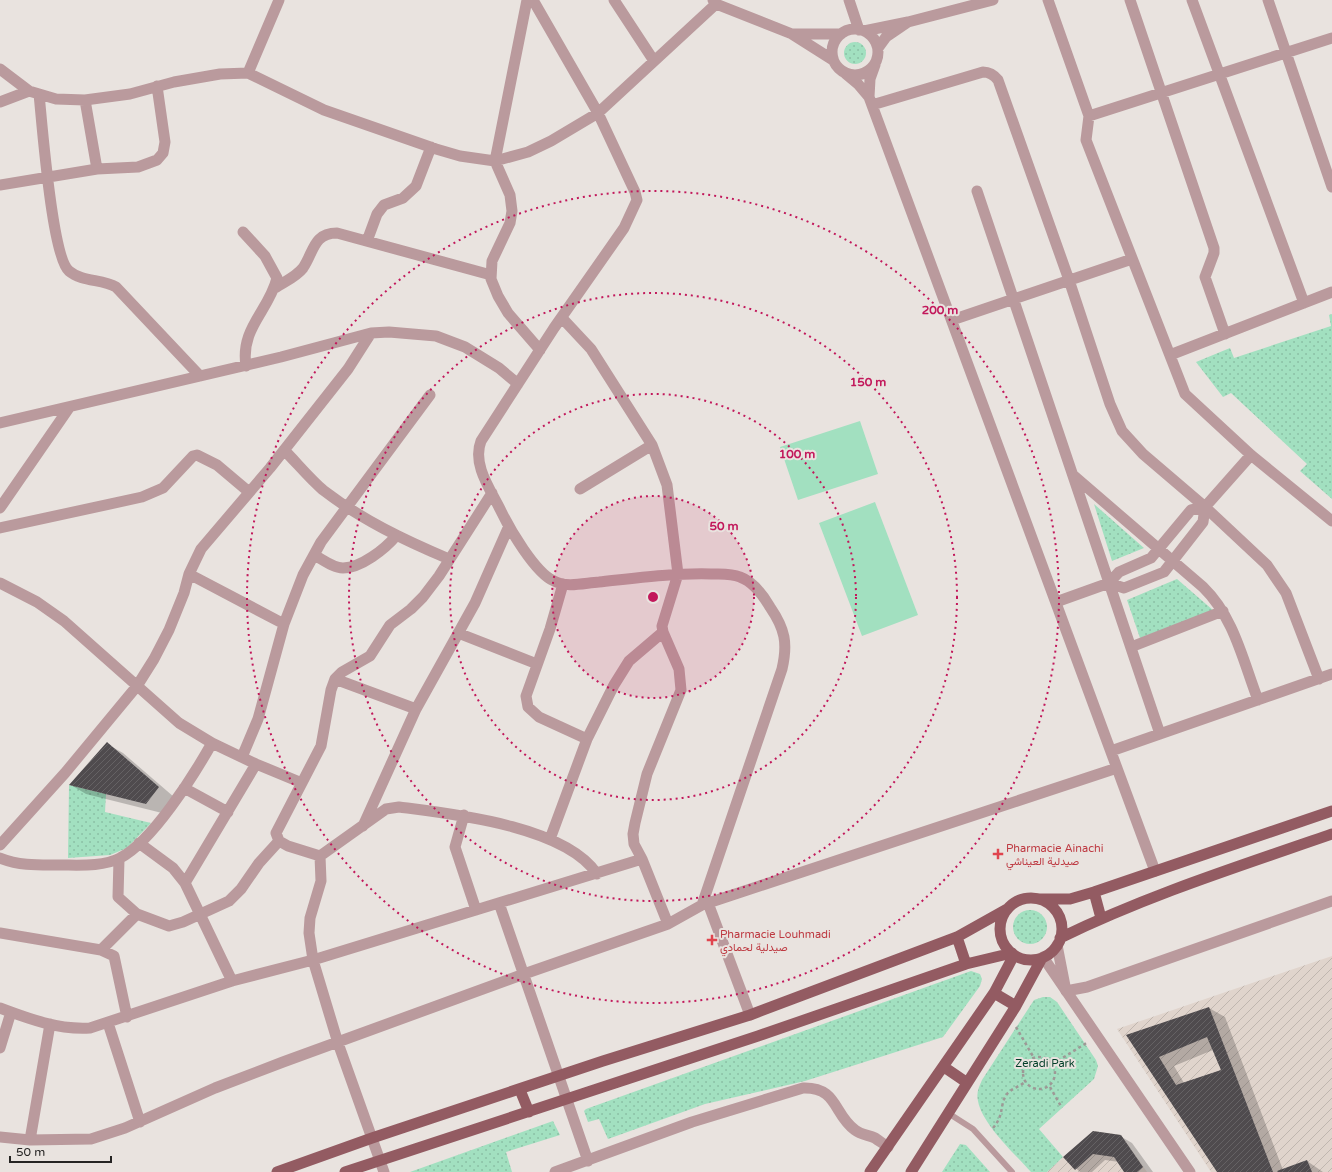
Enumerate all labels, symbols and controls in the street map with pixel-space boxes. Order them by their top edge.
text: 200 m [922,303,958,317]
text: 150 m [850,375,886,389]
text: 100 m [779,447,815,461]
text: 50 m [709,519,739,533]
centre of rings [646,590,660,604]
place label: Pharmacie Ainachi صيدلية العيناشي [1006,842,1103,871]
marker: Pharmacie Ainachi صيدلية العيناشي [993,849,1003,859]
place label: Pharmacie Louhmadi صيدلية لحمادي [720,928,831,957]
marker: Pharmacie Louhmadi صيدلية لحمادي [707,935,717,945]
park label: Zeradi Park [1015,1057,1075,1070]
scale bar [10,1138,111,1164]
text: 50 m [16,1145,45,1159]

